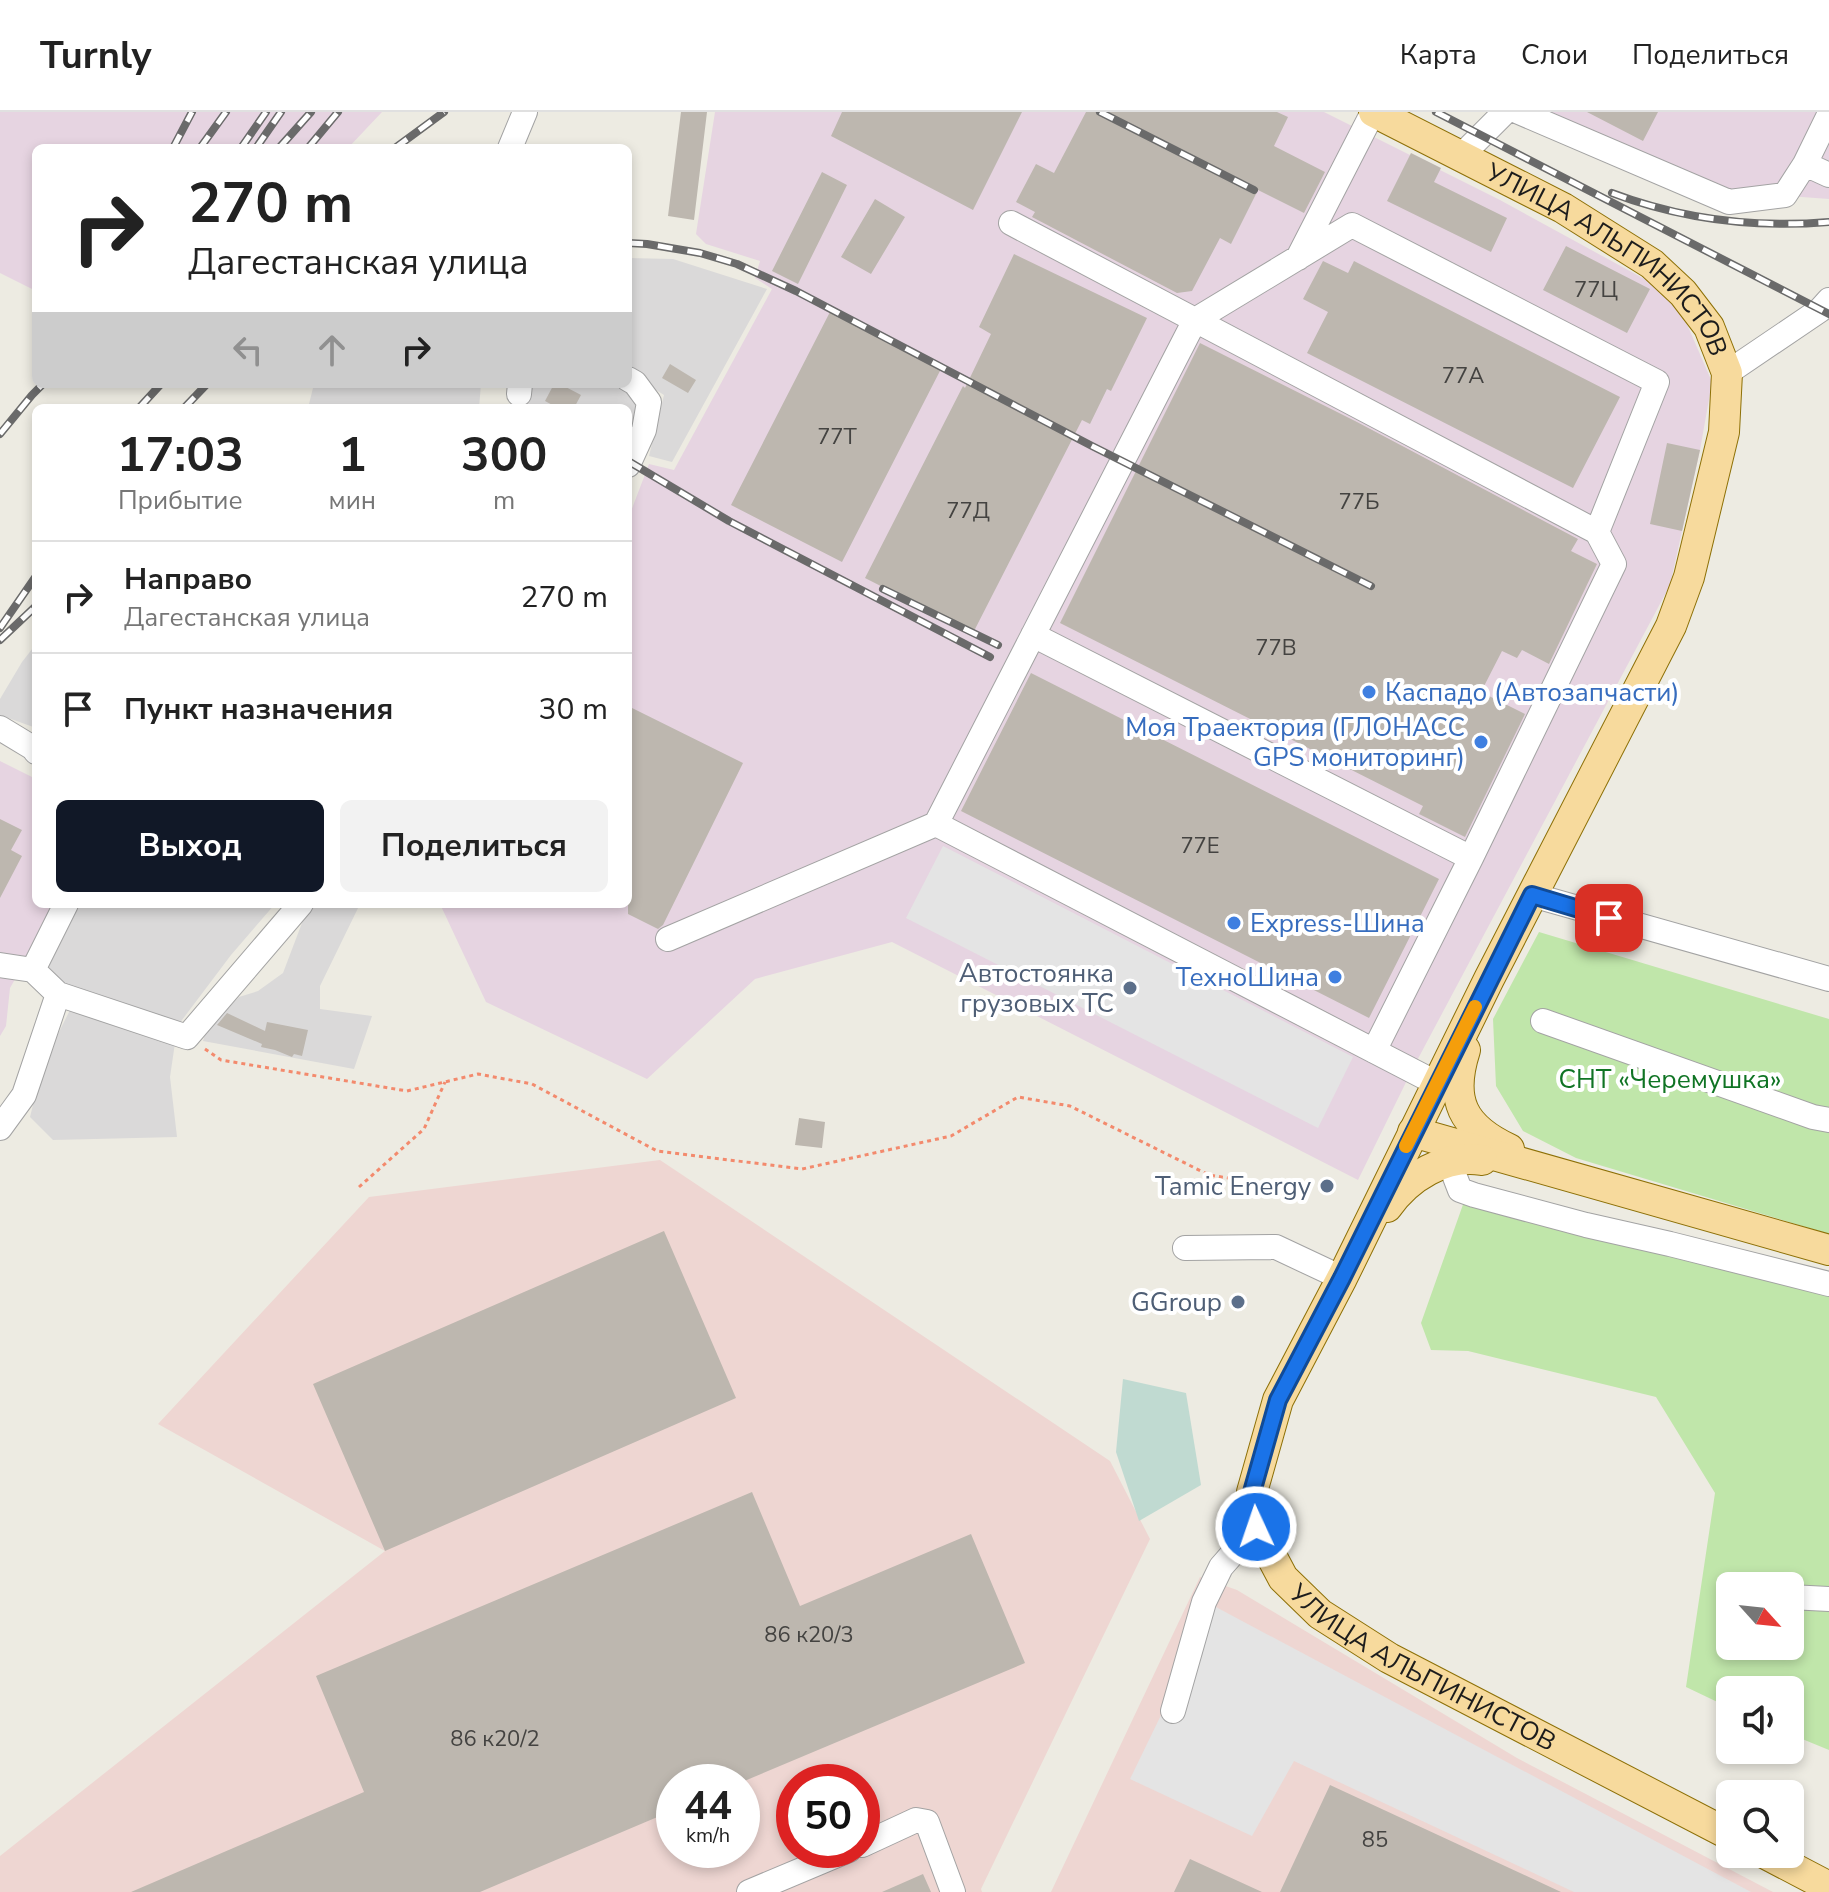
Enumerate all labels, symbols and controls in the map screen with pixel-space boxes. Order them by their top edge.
text: Turnly [40,30,152,81]
text: Карта [1400,36,1477,74]
text: Слои [1521,36,1588,74]
text: Поделиться [1632,36,1789,74]
street label: УЛИЦА АЛЬПИНИСТОВ [1479,154,1736,361]
text: 270 m [188,165,353,242]
icon: right [56,176,160,280]
text: Дагестанская улица [188,238,529,287]
house number: 77Ц [1574,275,1618,305]
icon: left [226,328,270,372]
icon: ahead [310,328,354,372]
icon: right [394,328,438,372]
house number: 77А [1442,361,1484,391]
text: 17:03 [117,422,244,488]
text: 1 [338,422,367,488]
text: 300 [461,422,547,488]
house number: 77Т [817,422,858,452]
text: Прибытие [118,483,243,518]
text: мин [329,483,376,518]
text: m [493,483,515,518]
house number: 77Б [1339,487,1379,517]
house number: 77Д [946,496,990,526]
text: Направо [124,559,252,600]
icon: right [56,575,100,619]
text: 270 m [521,577,608,618]
text: Дагестанская улица [124,600,370,635]
house number: 77В [1255,633,1297,663]
place label: Каспадо (Автозапчасти) [1385,675,1680,710]
marker: Каспадо (Автозапчасти) [1360,683,1378,701]
icon: arrive [56,687,100,731]
text: Пункт назначения [124,689,393,730]
text: 30 m [539,689,608,730]
place label: Моя Траектория (ГЛОНАСС GPS мониторинг) [1125,710,1465,775]
marker: Моя Траектория (ГЛОНАСС GPS мониторинг) [1472,733,1490,751]
button: Выход [56,800,324,892]
button: Поделиться [340,800,608,892]
house number: 77Е [1180,831,1220,861]
pin [1575,884,1643,952]
icon: arrive [1587,896,1631,940]
place label: Express-Шина [1250,906,1425,941]
marker: Express-Шина [1225,914,1243,932]
place label: Автостоянка грузовых ТС [959,956,1114,1021]
place label: ТехноШина [1176,960,1319,995]
marker: ТехноШина [1326,968,1344,986]
marker: Автостоянка грузовых ТС [1121,979,1139,997]
park label: СНТ «Черемушка» [1559,1062,1781,1097]
place label: Tamic Energy [1155,1169,1312,1204]
marker: Tamic Energy [1318,1177,1336,1195]
place label: GGroup [1131,1285,1222,1320]
marker: GGroup [1229,1293,1247,1311]
position arrow [1214,1485,1298,1569]
north arrow [1716,1572,1804,1660]
map controls [1716,1572,1804,1868]
street label: УЛИЦА АЛЬПИНИСТОВ [1280,1576,1562,1760]
house number: 86 к20/3 [764,1620,854,1650]
button: sound [1716,1676,1804,1764]
house number: 86 к20/2 [450,1724,540,1754]
speed limit sign: 50 [776,1764,880,1868]
text: 44 [684,1779,732,1833]
button: search [1716,1780,1804,1868]
text: km/h [686,1822,730,1849]
house number: 85 [1362,1825,1388,1855]

